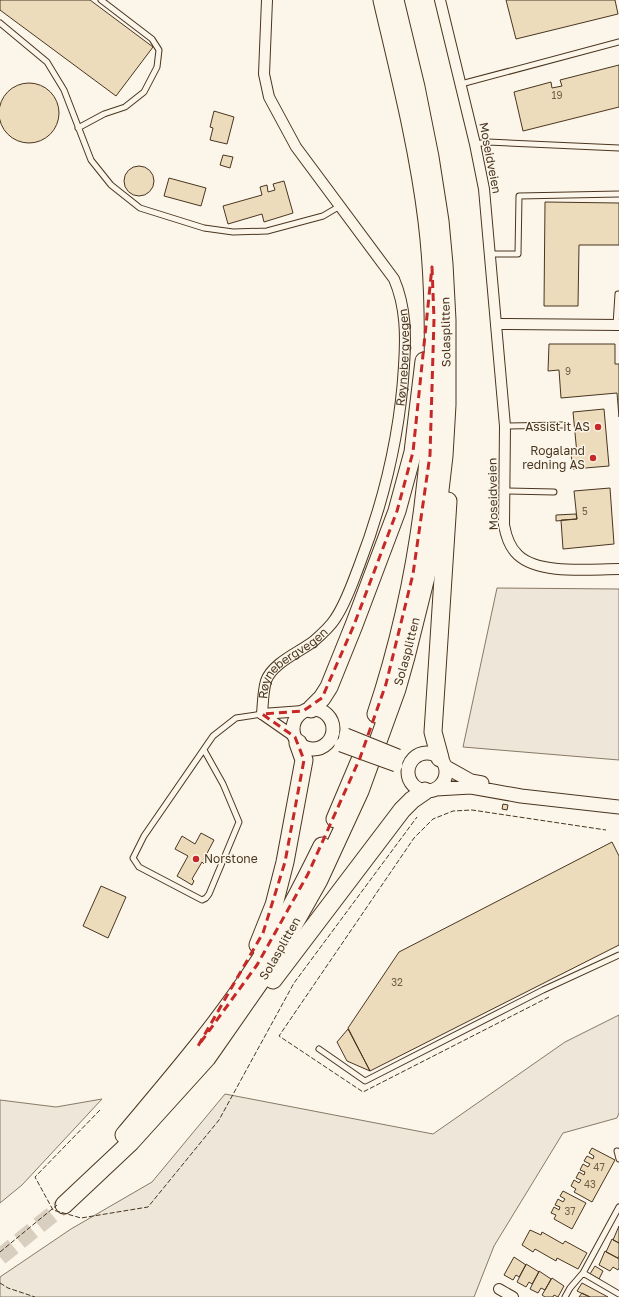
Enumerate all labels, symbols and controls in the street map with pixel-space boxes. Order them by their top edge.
house number: 19 [552,89,562,101]
street label: Moseidveien [476,121,505,195]
street label: Solasplitten [437,297,454,367]
street label: Røynebergvegen [392,308,412,407]
house number: 9 [565,365,571,377]
place label: Assist it AS [525,419,590,434]
marker: Assist it AS [593,422,603,432]
place label: Rogaland redning AS [522,443,585,472]
marker: Rogaland redning AS [588,453,598,463]
street label: Moseidveien [484,458,501,530]
house number: 5 [582,505,588,517]
street label: Solasplitten [390,616,423,687]
street label: Røynebergvegen [255,624,331,700]
place label: Norstone [204,851,258,866]
marker: Norstone [191,854,201,864]
street label: Solasplitten [256,914,304,983]
house number: 32 [391,976,403,988]
house number: 47 [593,1161,605,1173]
house number: 43 [584,1178,596,1190]
house number: 37 [564,1205,576,1217]

